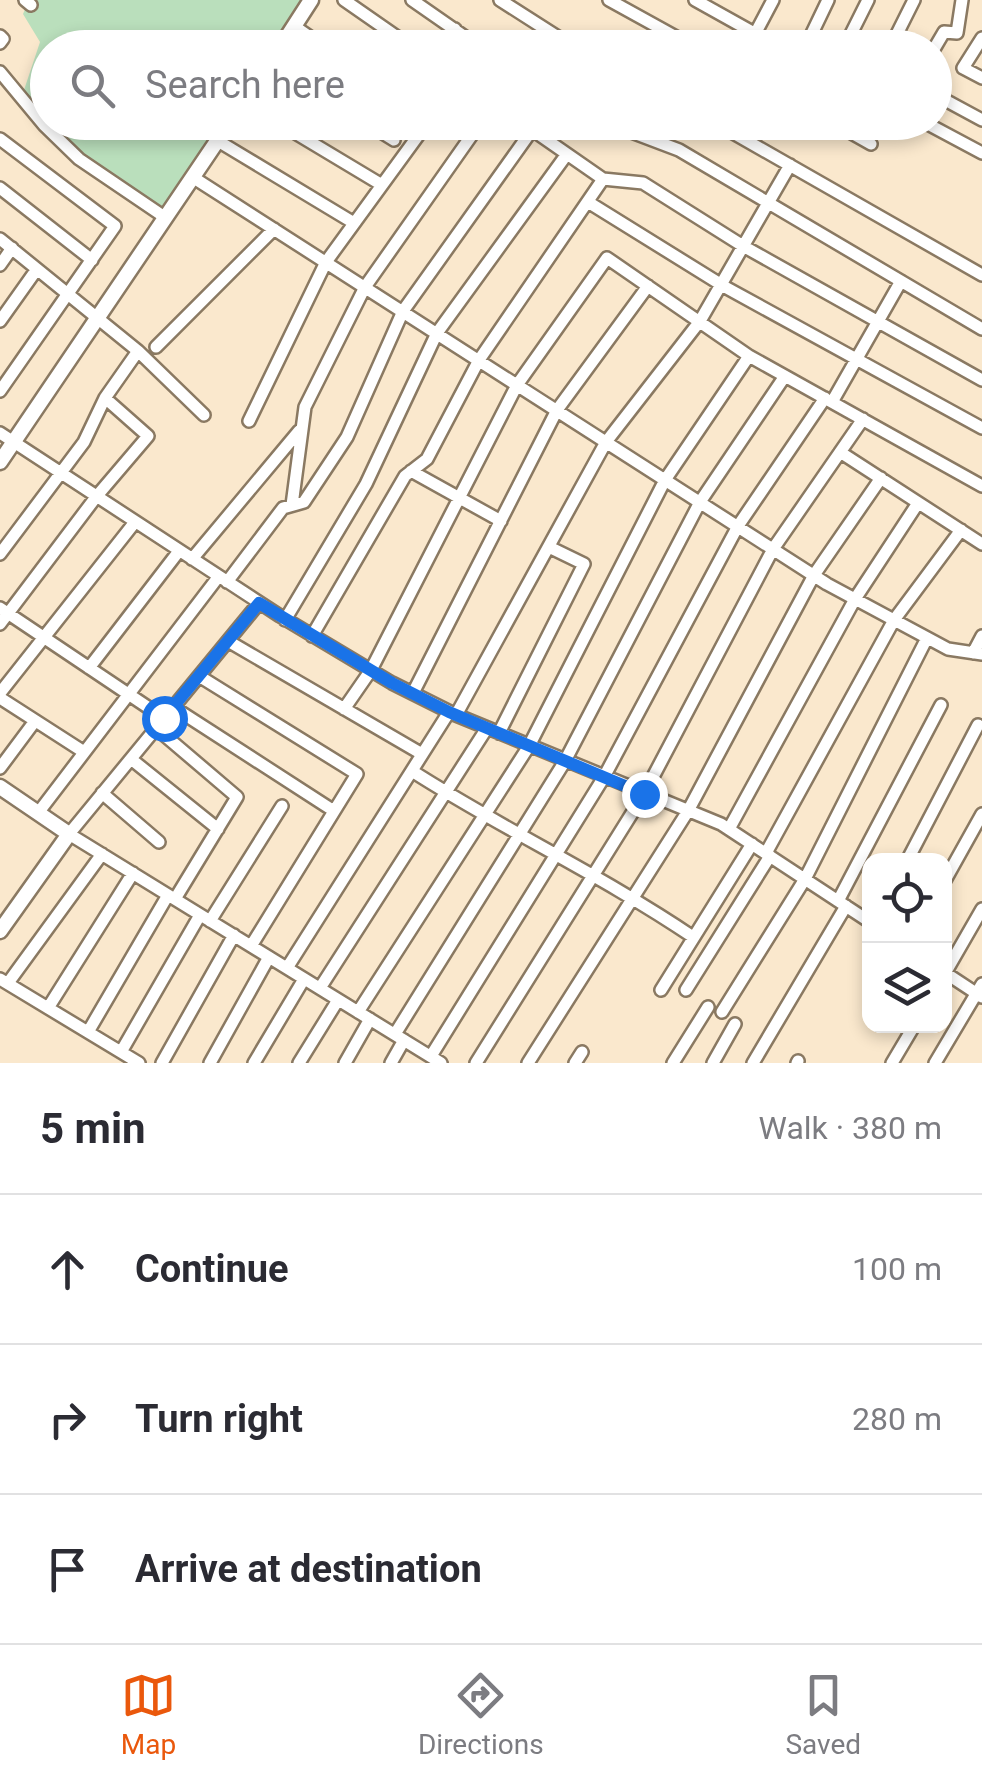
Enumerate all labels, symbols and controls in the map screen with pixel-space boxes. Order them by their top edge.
search box [30,30,952,140]
icon: search [65,58,120,113]
text: Search here [145,63,345,107]
route start [142,696,188,742]
route end [622,772,668,818]
map controls [862,853,952,1033]
button: locate [862,853,952,943]
button: layers [862,943,952,1033]
text: 5 min [40,1104,146,1153]
text: Walk · 380 m [759,1109,942,1147]
icon: ahead [40,1242,95,1297]
text: Continue [135,1247,289,1291]
text: 100 m [852,1250,942,1288]
icon: right [40,1392,95,1447]
text: Turn right [135,1397,303,1441]
text: 280 m [852,1400,942,1438]
icon: arrive [40,1542,95,1597]
text: Arrive at destination [135,1547,482,1591]
tab: Map [121,1668,176,1761]
tab: Directions [418,1668,544,1761]
tab: Saved [785,1668,861,1761]

